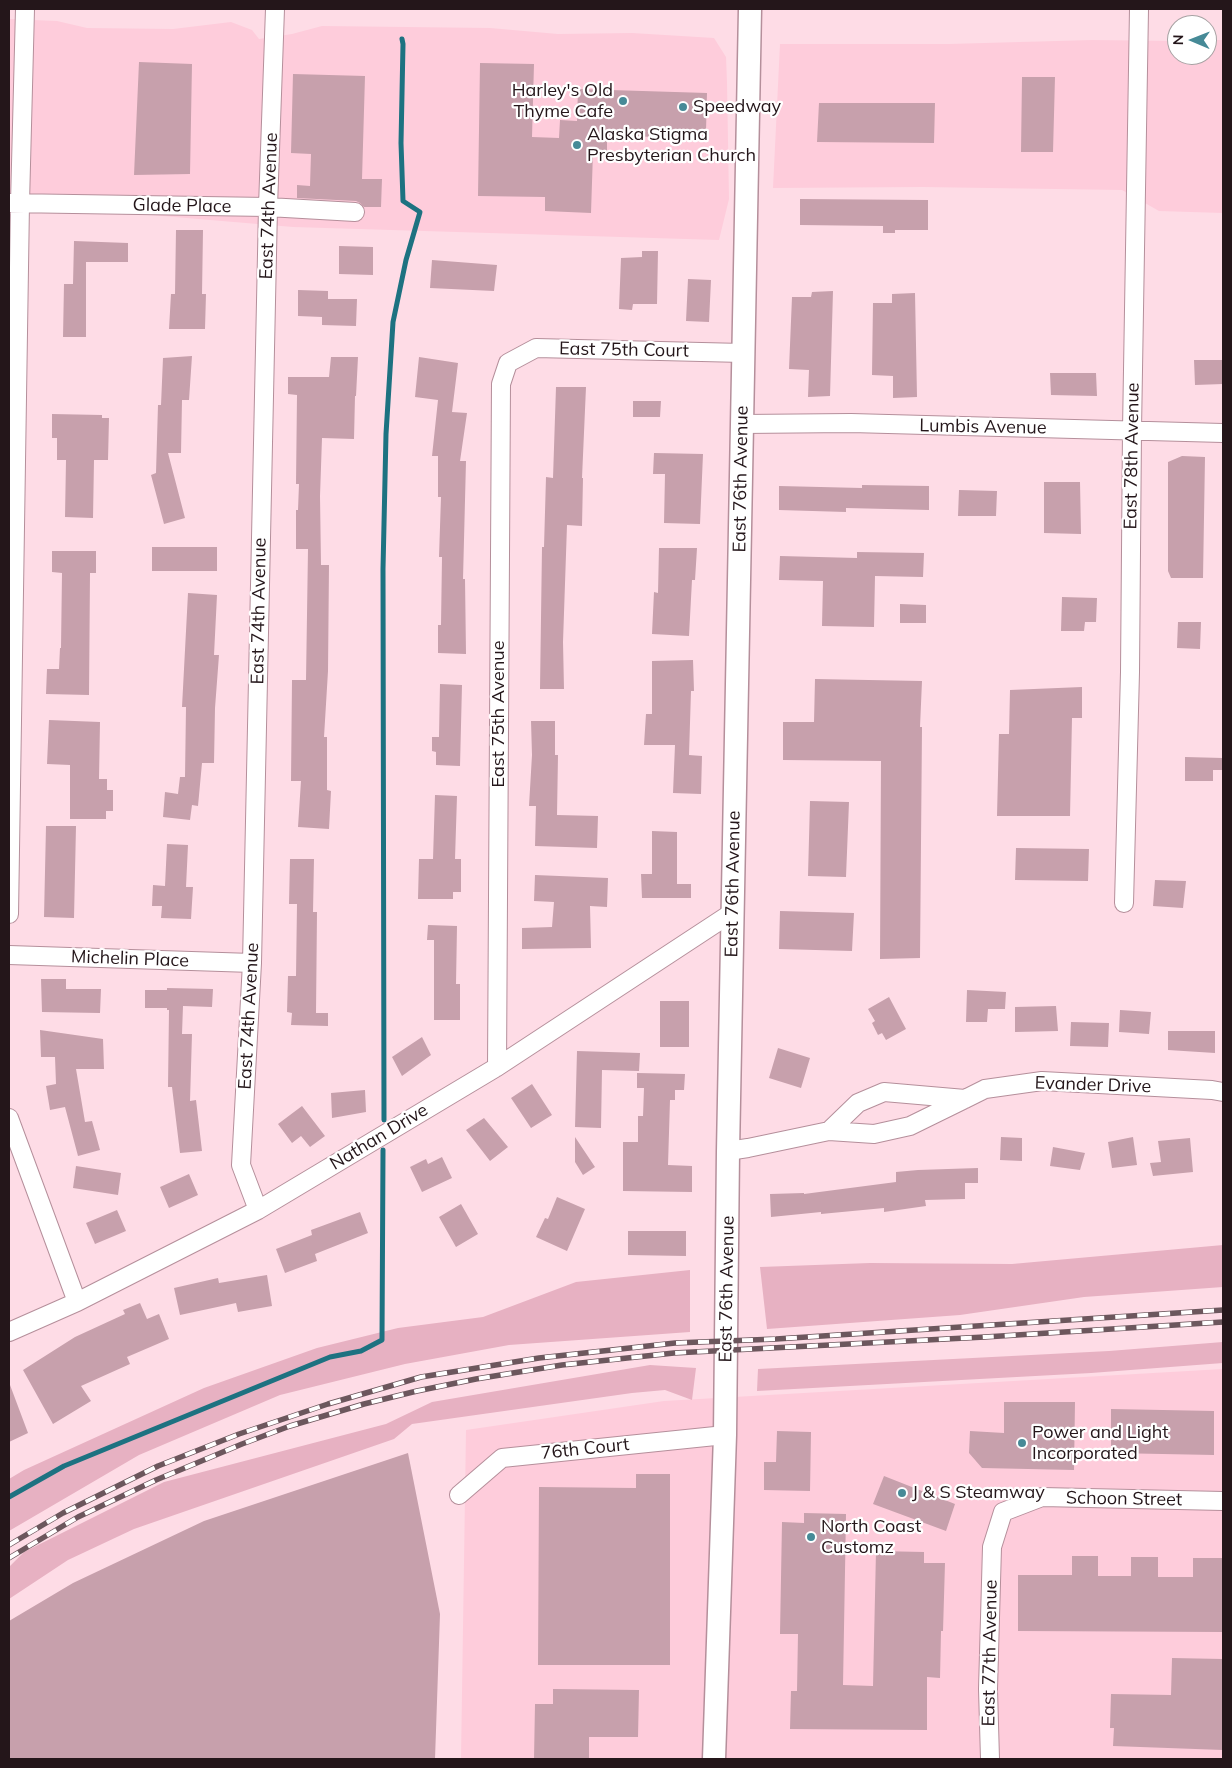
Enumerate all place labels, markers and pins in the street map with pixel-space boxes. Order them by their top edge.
place label: Harley's Old Thyme Cafe [512,80,613,122]
marker: Harley's Old Thyme Cafe [617,95,629,107]
place label: Speedway [693,96,781,118]
marker: Speedway [677,101,689,113]
place label: Alaska Stigma Presbyterian Church [587,124,756,166]
marker: Alaska Stigma Presbyterian Church [571,139,583,151]
place label: Power and Light Incorporated [1032,1422,1169,1465]
marker: Power and Light Incorporated [1016,1437,1028,1449]
place label: J & S Steamway [912,1482,1045,1504]
marker: J & S Steamway [896,1487,908,1499]
place label: North Coast Customz [821,1516,921,1558]
marker: North Coast Customz [805,1531,817,1543]

